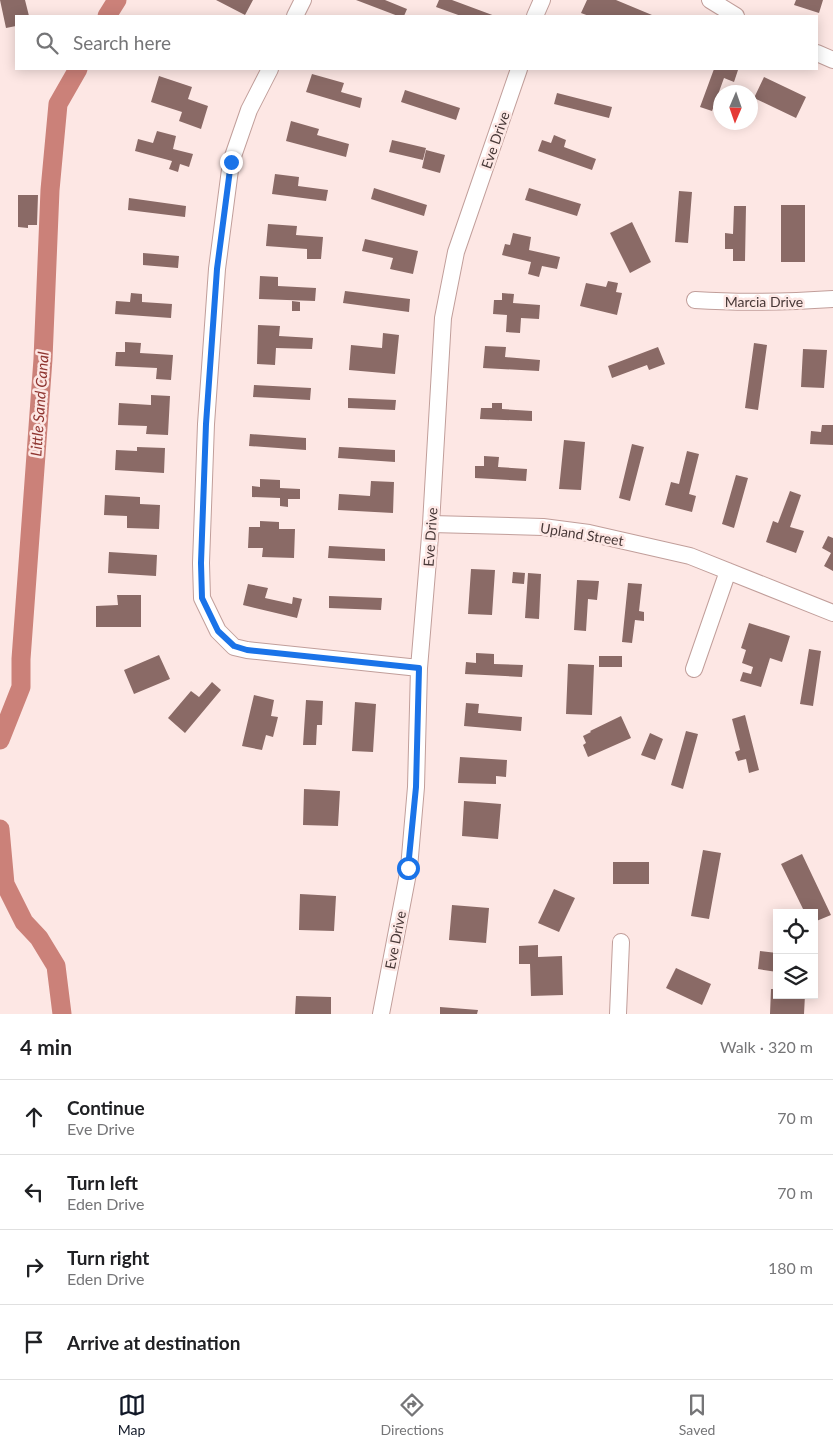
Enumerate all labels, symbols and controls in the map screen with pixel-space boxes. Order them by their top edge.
search box [15,15,818,70]
icon: search [33,29,61,57]
text: Search here [73,31,171,54]
north arrow [713,85,758,130]
street label: Eve Drive [477,109,513,171]
route end [220,151,243,174]
street label: Marcia Drive [725,293,803,310]
water label: Little Sand Canal [26,350,52,457]
street label: Eve Drive [419,507,441,567]
street label: Upland Street [539,519,625,549]
route start [397,857,420,880]
street label: Eve Drive [381,909,409,971]
map controls [773,909,818,999]
button: locate [773,909,818,954]
button: layers [773,954,818,999]
text: 4 min [20,1034,72,1059]
text: Walk · 320 m [720,1037,813,1056]
text: Continue [67,1096,145,1119]
icon: ahead [20,1103,48,1131]
text: 70 m [777,1108,813,1127]
text: Eve Drive [67,1119,135,1138]
text: Turn left [67,1171,138,1194]
icon: left [20,1178,48,1206]
text: 70 m [777,1183,813,1202]
text: Eden Drive [67,1194,144,1213]
text: Turn right [67,1246,149,1269]
icon: right [20,1253,48,1281]
text: 180 m [768,1258,813,1277]
text: Eden Drive [67,1269,144,1288]
icon: arrive [20,1328,48,1356]
text: Arrive at destination [67,1331,240,1354]
tab: Map [118,1391,146,1438]
tab: Directions [381,1391,444,1438]
tab: Saved [679,1391,715,1438]

